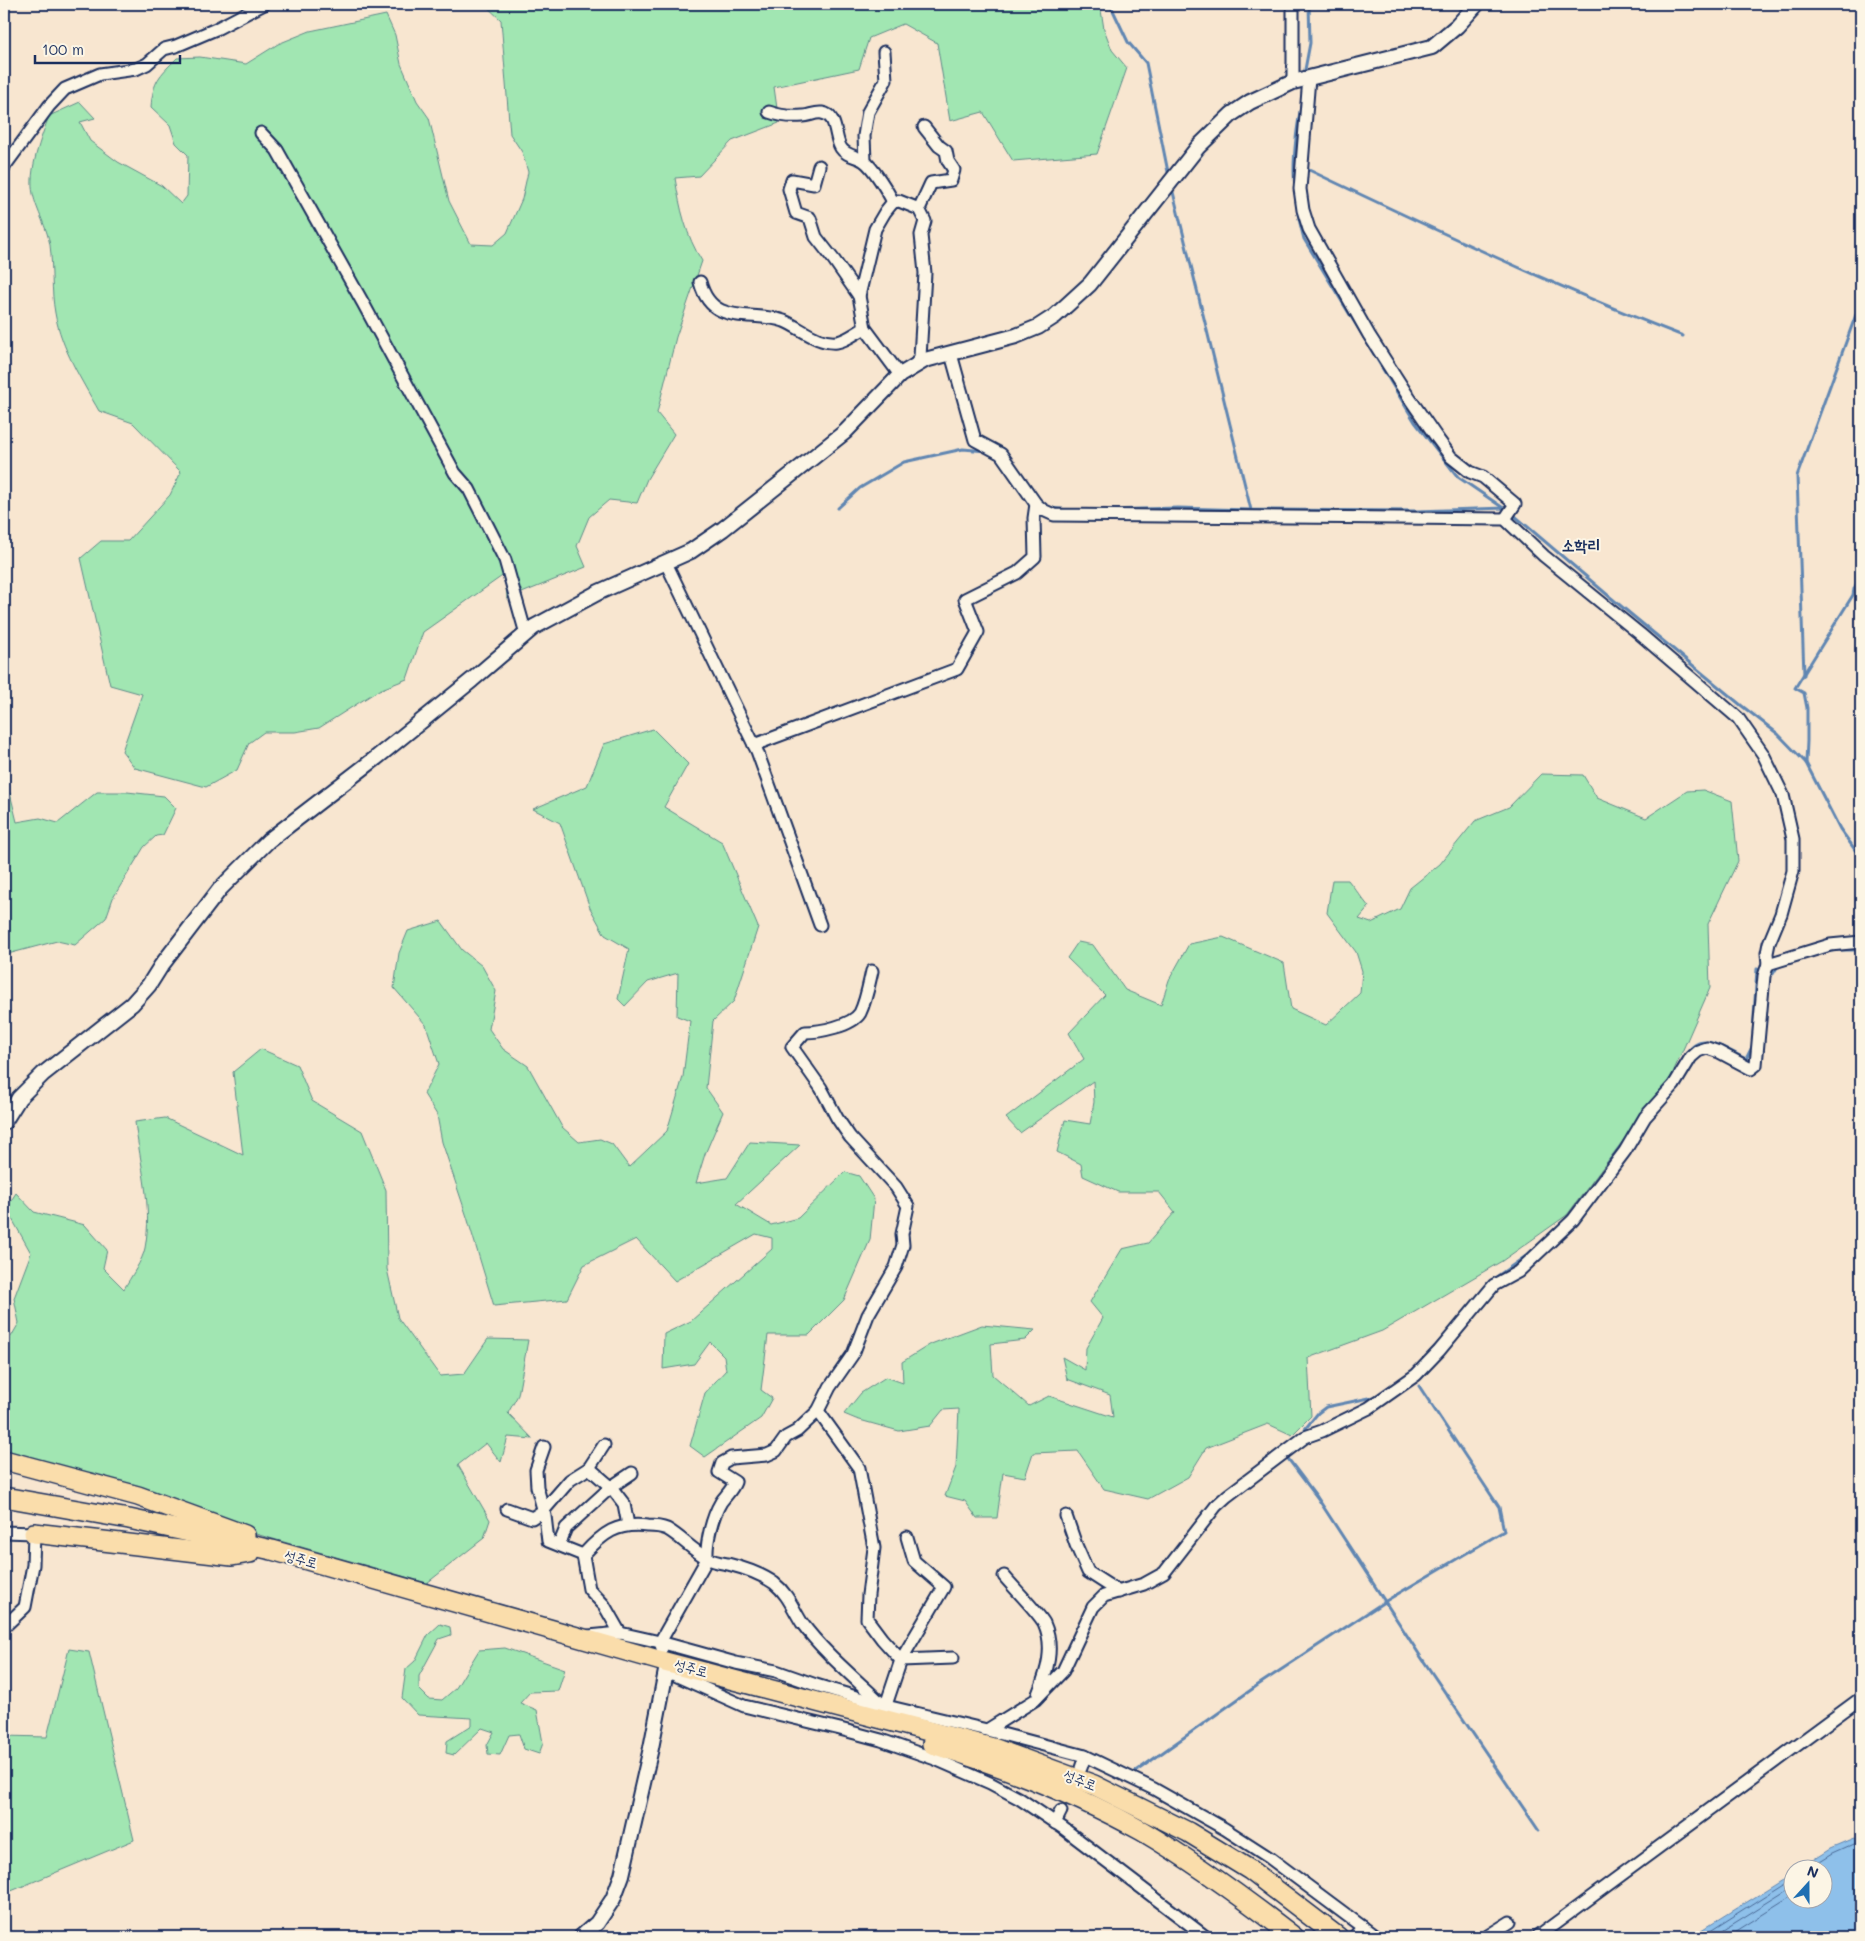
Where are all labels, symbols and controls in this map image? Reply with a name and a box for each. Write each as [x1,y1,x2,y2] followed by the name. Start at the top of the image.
[35,32,180,64] scale bar
[42,39,84,59] text: 100 m
[1562,534,1600,555] district label: 소학리
[282,1545,320,1572] street label: 성주로
[672,1654,710,1681] street label: 성주로
[1061,1765,1099,1794] street label: 성주로
[1782,1858,1832,1908] north arrow
[1804,1861,1821,1882] text: N

